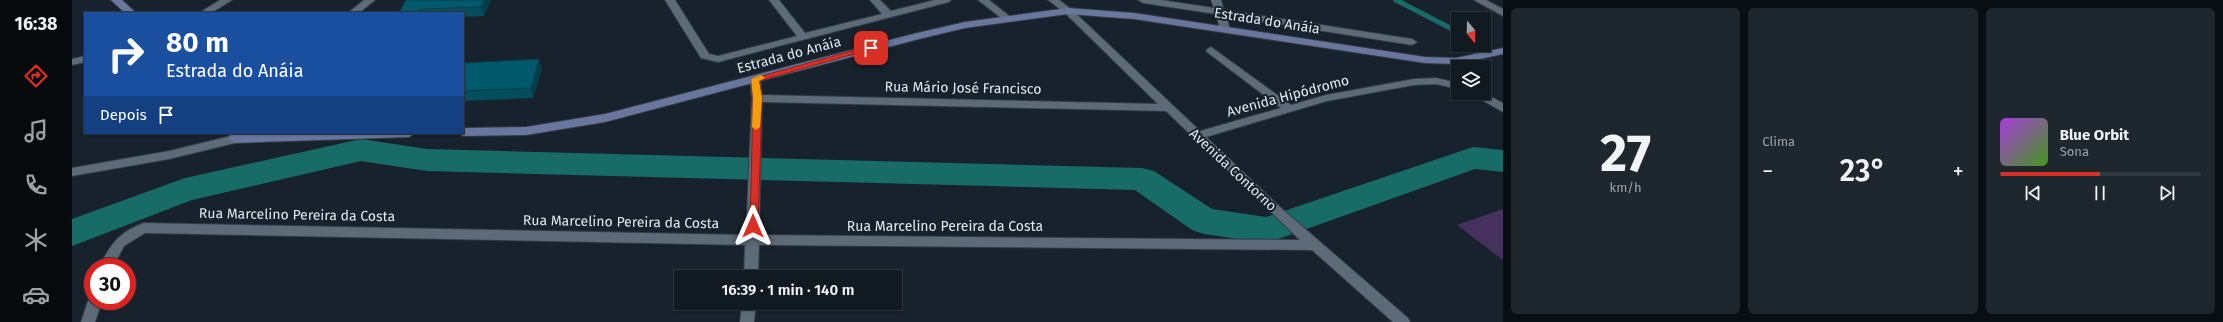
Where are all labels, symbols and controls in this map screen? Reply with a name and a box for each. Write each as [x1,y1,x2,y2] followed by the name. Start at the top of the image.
[1213,4,1321,38] street label: Estrada do Anáia
[1451,12,1491,52] north arrow
[1451,12,1491,100] map controls
[15,13,57,35] text: 16:38
[166,26,229,59] text: 80 m
[100,28,152,80] icon: right
[854,31,888,65] pin
[735,33,843,77] street label: Estrada do Anáia
[860,37,882,59] icon: arrive
[166,60,303,82] text: Estrada do Anáia
[1451,60,1491,100] button: layers
[22,62,50,90] icon: directions
[1225,71,1351,121] street label: Avenida Hipódromo
[884,78,1042,98] street label: Rua Mário José Francisco
[155,104,177,126] icon: arrive
[100,106,147,124] text: Depois
[22,117,50,145] icon: music
[1600,122,1651,185] text: 27
[1186,125,1280,215] street label: Avenida Contorno
[2060,126,2129,144] text: Blue Orbit
[1762,134,1795,149] text: Clima
[2060,144,2089,159] text: Sona
[1840,153,1886,189] text: 23°
[1762,158,1773,185] text: −
[1953,158,1964,185] text: +
[22,171,50,199] icon: phone
[1610,180,1642,195] text: km/h
[2022,182,2044,204] icon: previous
[2089,182,2111,204] icon: pause
[2156,182,2178,204] icon: next
[199,205,395,225] street label: Rua Marcelino Pereira da Costa
[732,205,774,247] position arrow
[523,212,719,232] street label: Rua Marcelino Pereira da Costa
[847,218,1043,235] street label: Rua Marcelino Pereira da Costa
[22,226,50,254] icon: climate
[84,258,136,310] speed limit sign: 30
[22,281,50,309] icon: car
[721,281,855,299] text: 16:39 · 1 min · 140 m

